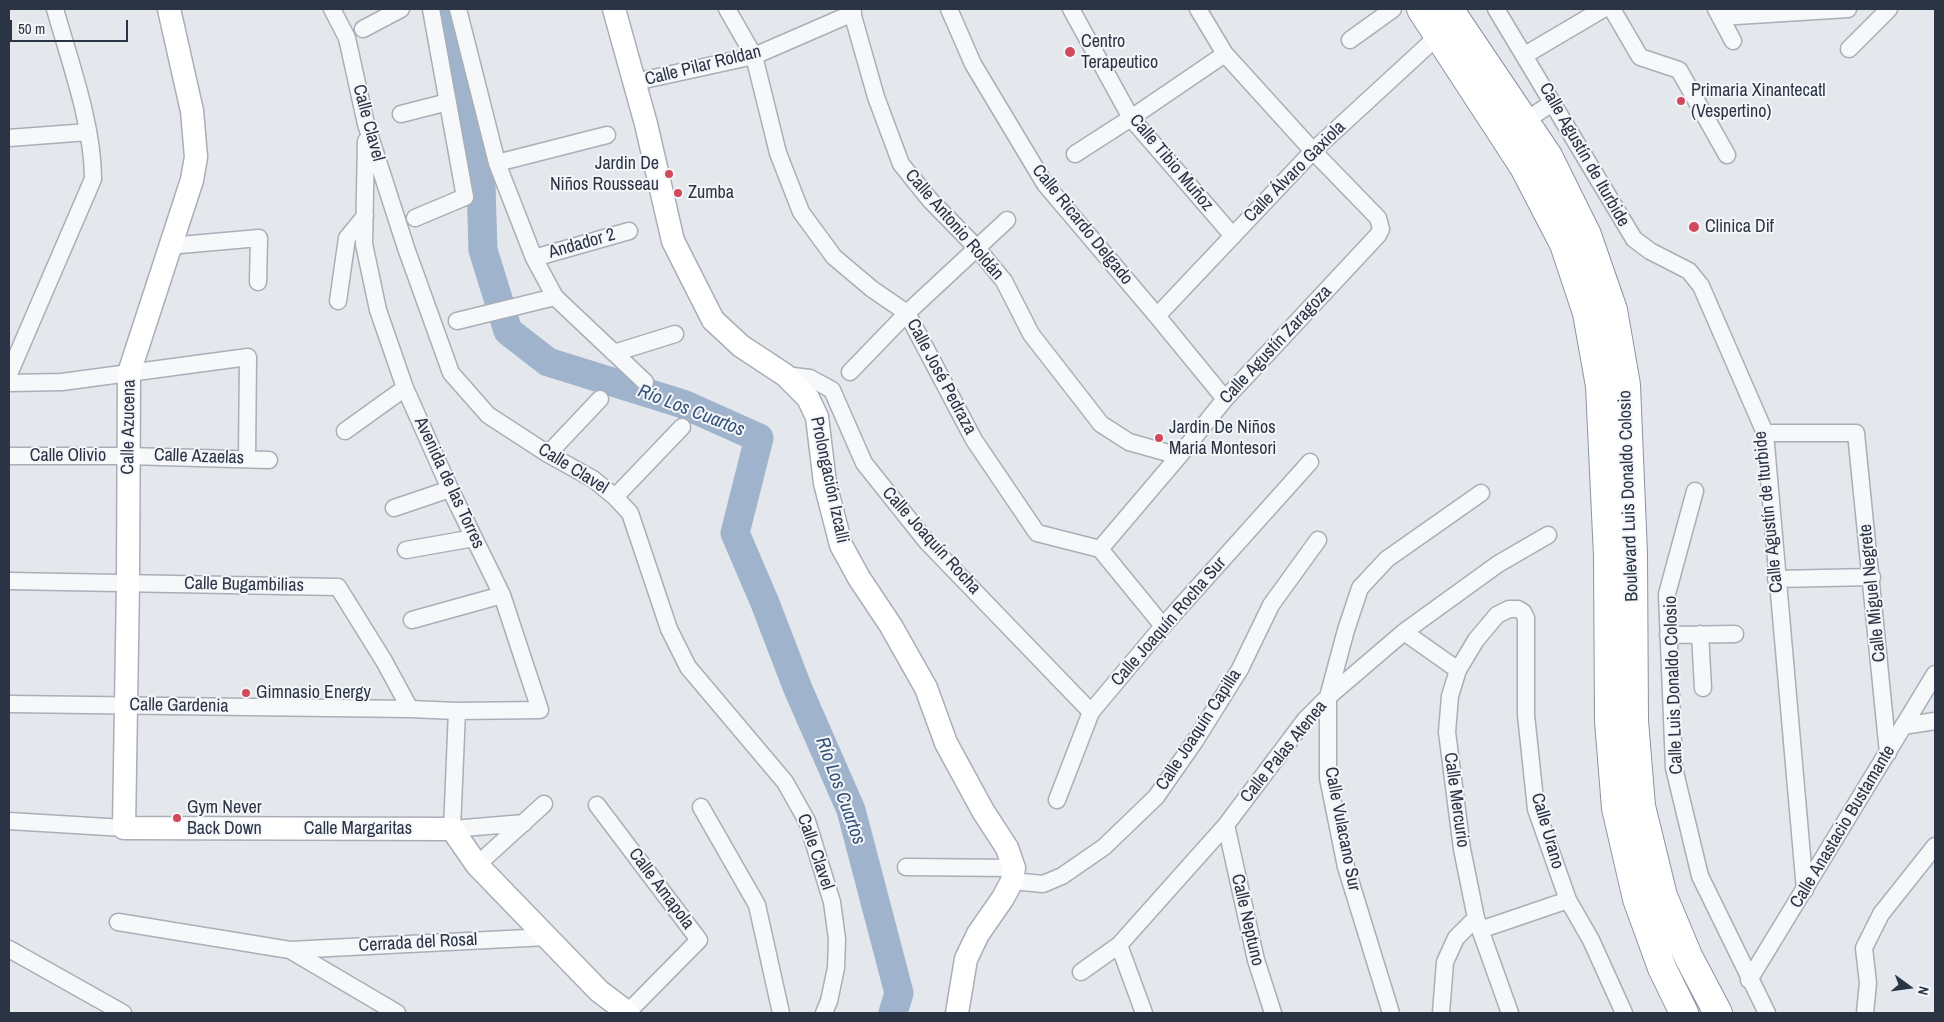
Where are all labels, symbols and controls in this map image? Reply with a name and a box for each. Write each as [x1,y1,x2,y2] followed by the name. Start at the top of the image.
[12,10,130,42] scale bar
[18,18,45,39] text: 50 m
[1081,31,1158,74] place label: Centro Terapeutico
[643,41,763,91] street label: Calle Pilar Roldan
[1063,45,1077,59] marker: Centro Terapeutico
[1534,79,1634,231] street label: Calle Agustín de Iturbide
[1691,80,1826,122] place label: Primaria Xinantecatl (Vespertino)
[347,82,389,164] street label: Calle Clavel
[1675,95,1687,107] marker: Primaria Xinantecatl (Vespertino)
[1124,110,1218,216] street label: Calle Tibio Muñoz
[1240,117,1350,227] street label: Calle Álvaro Gaxiola
[550,153,659,195] place label: Jardin De Niños Rousseau
[1027,161,1137,289] street label: Calle Ricardo Delgado
[900,165,1008,285] street label: Calle Antonio Roldán
[663,168,675,180] marker: Jardin De Niños Rousseau
[688,182,734,204] place label: Zumba
[672,187,684,199] marker: Zumba
[1705,216,1774,238] place label: Clinica Dif
[1687,220,1701,234] marker: Clinica Dif
[546,224,618,264] street label: Andador 2
[1216,281,1336,409] street label: Calle Agustín Zaragoza
[901,315,981,439] street label: Calle José Pedraza
[117,379,141,475] street label: Calle Azucena
[634,380,748,442] water label: Río Los Cuartos
[1615,390,1643,602] street label: Boulevard Luis Donaldo Colosio
[409,414,489,552] street label: Avenida de las Torres
[805,415,853,545] street label: Prolongación Izcalli
[1169,417,1276,459] place label: Jardin De Niños Maria Montesori
[1750,430,1788,594] street label: Calle Agustín de Iturbide
[1153,432,1165,444] marker: Jardin De Niños Maria Montesori
[534,439,612,499] street label: Calle Clavel
[30,445,106,467] street label: Calle Olivio
[154,445,244,469] street label: Calle Azaelas
[877,483,985,599] street label: Calle Joaquín Rocha
[1855,523,1891,663] street label: Calle Miguel Negrete
[1107,553,1231,691] street label: Calle Joaquín Rocha Sur
[184,573,304,597] street label: Calle Bugambilias
[1660,595,1688,775] street label: Calle Luis Donaldo Colosio
[1152,665,1246,795] street label: Calle Joaquín Capilla
[256,682,371,704] place label: Gimnasio Energy
[240,687,252,699] marker: Gimnasio Energy
[129,694,229,718] street label: Calle Gardenia
[1236,696,1332,808] street label: Calle Palas Atenea
[810,734,870,848] water label: Río Los Cuartos
[1786,742,1900,912] street label: Calle Anastacio Bustamante
[1439,751,1473,849] street label: Calle Mercurio
[1319,765,1365,893] street label: Calle Vulacano Sur
[1526,791,1568,871] street label: Calle Urano
[187,797,262,840] place label: Gym Never Back Down
[792,811,838,893] street label: Calle Clavel
[171,812,183,824] marker: Gym Never Back Down
[304,818,412,840] street label: Calle Margaritas
[623,844,699,934] street label: Calle Amapola
[1226,872,1268,968] street label: Calle Neptuno
[358,929,478,957] street label: Cerrada del Rosal
[1884,962,1934,1012] north arrow
[1914,984,1933,997] text: N

